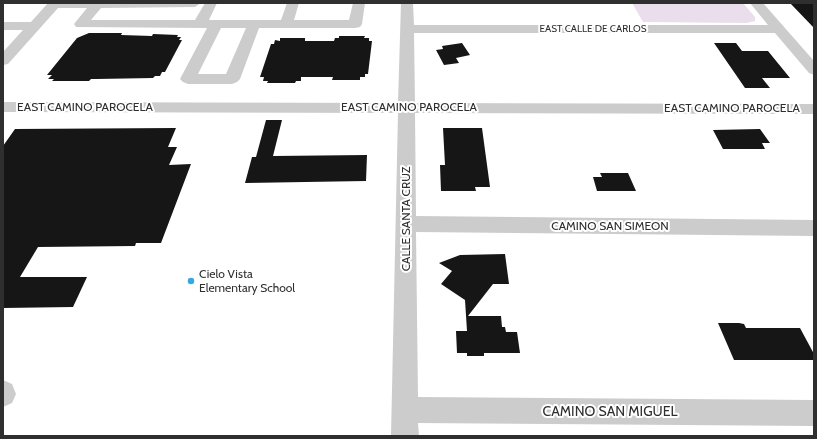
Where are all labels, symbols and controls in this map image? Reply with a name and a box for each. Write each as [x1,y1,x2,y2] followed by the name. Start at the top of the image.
[540,23,646,35] street label: EAST CALLE DE CARLOS
[17,100,153,114] street label: EAST CAMINO PAROCELA
[341,100,477,114] street label: EAST CAMINO PAROCELA
[664,101,800,115] street label: EAST CAMINO PAROCELA
[399,167,413,271] street label: CALLE SANTA CRUZ
[551,219,669,233] street label: CAMINO SAN SIMEON
[199,267,295,295] place label: Cielo Vista Elementary School
[186,276,196,286] marker: Cielo Vista Elementary School
[543,404,677,420] street label: CAMINO SAN MIGUEL

